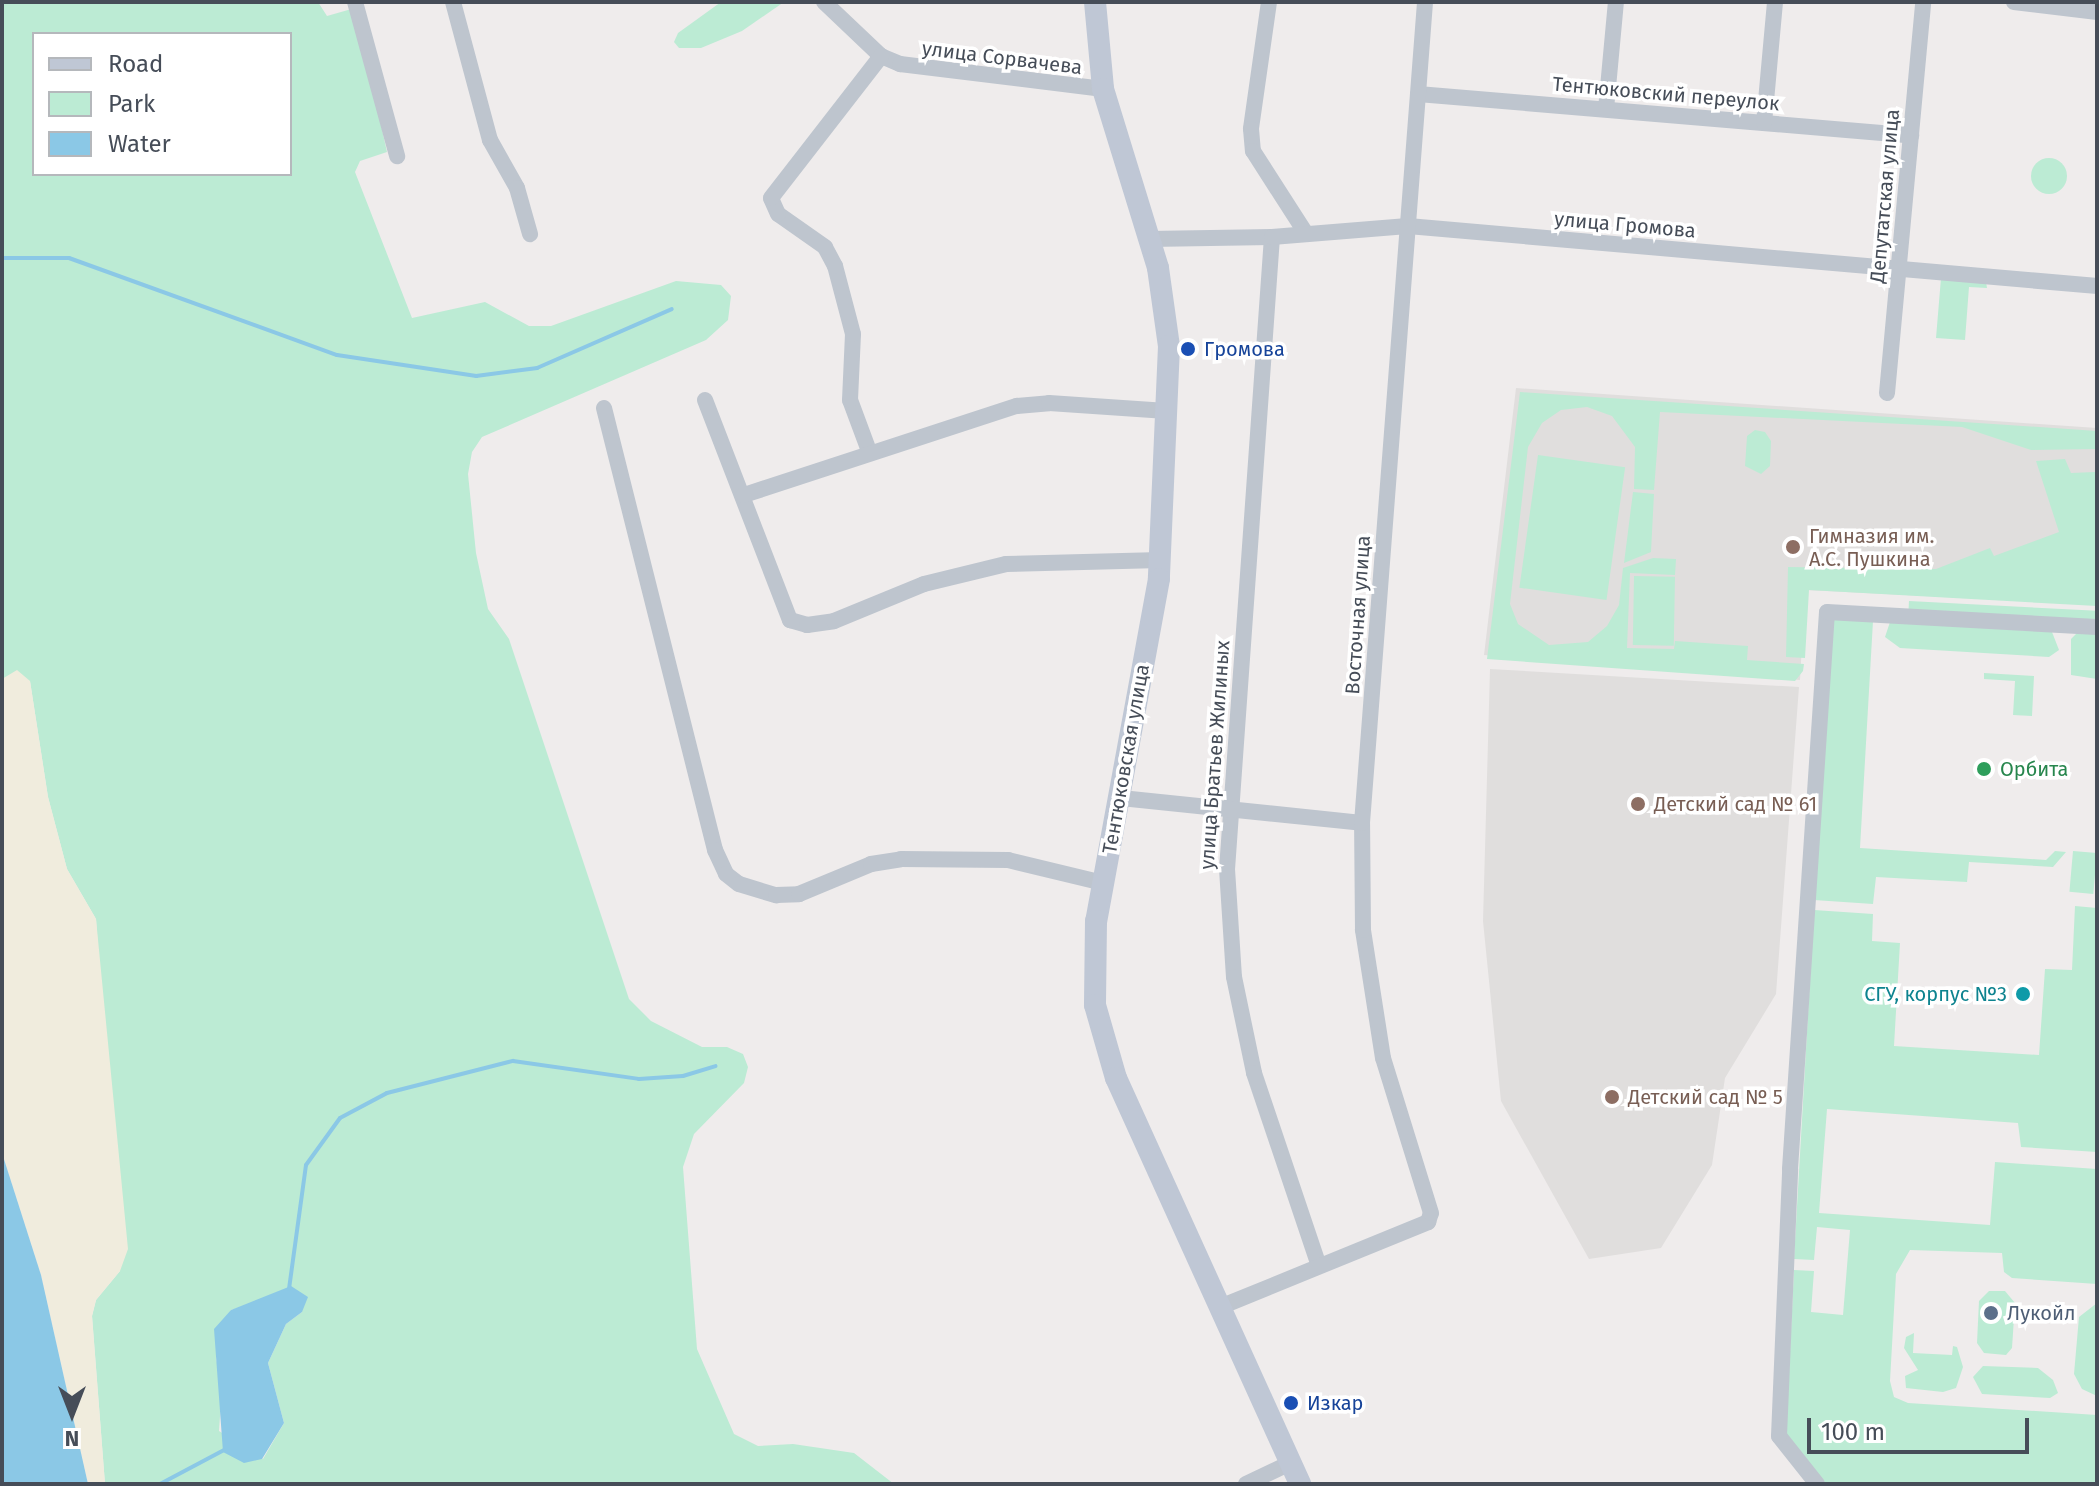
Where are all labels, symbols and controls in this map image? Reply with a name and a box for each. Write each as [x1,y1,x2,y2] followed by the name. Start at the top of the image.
[32,32,292,176] legend
[921,36,1083,80] street label: улица Сорвачева
[108,50,163,78] text: Road
[1552,72,1780,116] street label: Тентюковский переулок
[108,90,155,118] text: Park
[1865,108,1905,284] street label: Депутатская улица
[108,130,171,158] text: Water
[1553,207,1697,243] street label: улица Громова
[1204,337,1285,361] place label: Громова
[1179,340,1197,358] marker: Громова
[1809,524,1934,571] place label: Гимназия им. А.С. Пушкина
[1340,535,1376,695] street label: Восточная улица
[1784,538,1802,556] marker: Гимназия им. А.С. Пушкина
[1195,640,1235,870] street label: улица Братьев Жилиных
[1097,662,1155,856] street label: Тентюковская улица
[2000,757,2068,781] place label: Орбита
[1975,760,1993,778] marker: Орбита
[1654,792,1817,816] place label: Детский сад № 61
[1629,795,1647,813] marker: Детский сад № 61
[1864,982,2007,1006] place label: СГУ, корпус №3
[2014,985,2032,1003] marker: СГУ, корпус №3
[1628,1085,1783,1109] place label: Детский сад № 5
[1603,1088,1621,1106] marker: Детский сад № 5
[2007,1301,2075,1325] place label: Лукойл
[1982,1304,2000,1322] marker: Лукойл
[32,1374,112,1454] north arrow
[1307,1391,1363,1415] place label: Изкар
[1282,1394,1300,1412] marker: Изкар
[1811,1402,2033,1452] scale bar
[1821,1418,1885,1446] text: 100 m
[65,1425,79,1452] text: N

